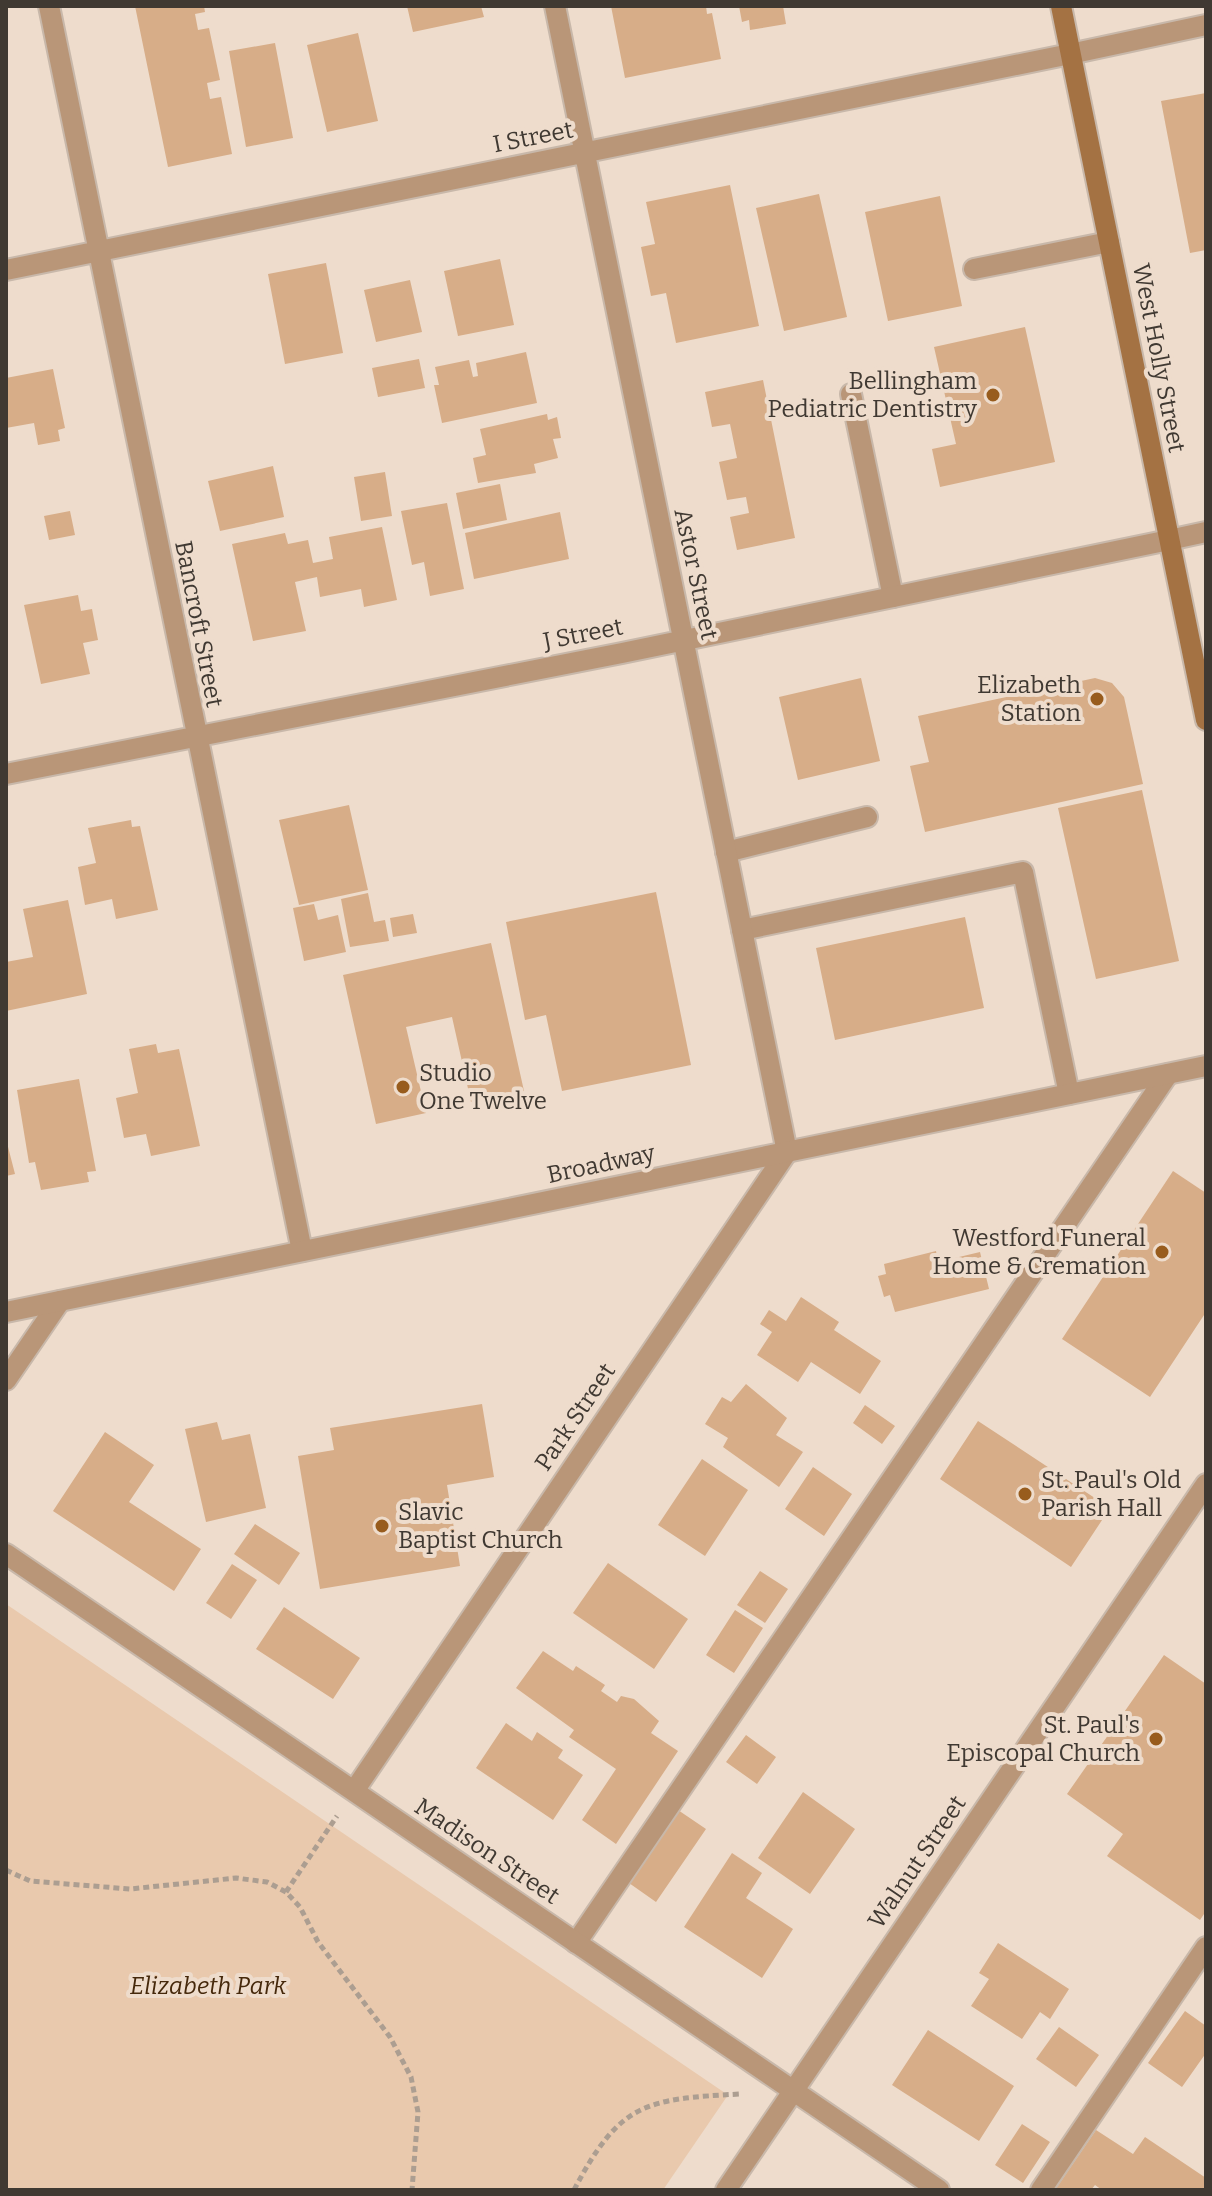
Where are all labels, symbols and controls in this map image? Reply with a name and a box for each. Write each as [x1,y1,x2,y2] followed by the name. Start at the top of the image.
[491,115,576,158] street label: I Street
[1127,261,1191,455] street label: West Holly Street
[768,367,977,423] place label: Bellingham Pediatric Dentistry
[984,386,1002,404] marker: Bellingham Pediatric Dentistry
[668,506,724,642] street label: Astor Street
[169,538,229,710] street label: Bancroft Street
[540,613,625,656] street label: J Street
[977,671,1081,727] place label: Elizabeth Station
[1088,690,1106,708] marker: Elizabeth Station
[419,1059,547,1115] place label: Studio One Twelve
[394,1078,412,1096] marker: Studio One Twelve
[544,1139,658,1189] street label: Broadway
[932,1224,1146,1280] place label: Westford Funeral Home & Cremation
[1153,1243,1171,1261] marker: Westford Funeral Home & Cremation
[529,1358,621,1476] street label: Park Street
[1041,1466,1181,1522] place label: St. Paul's Old Parish Hall
[1016,1485,1034,1503] marker: St. Paul's Old Parish Hall
[398,1498,563,1554] place label: Slavic Baptist Church
[373,1517,391,1535] marker: Slavic Baptist Church
[946,1711,1140,1767] place label: St. Paul's Episcopal Church
[1147,1730,1165,1748] marker: St. Paul's Episcopal Church
[862,1790,972,1934] street label: Walnut Street
[409,1792,565,1910] street label: Madison Street
[130,1972,287,2000] park label: Elizabeth Park

